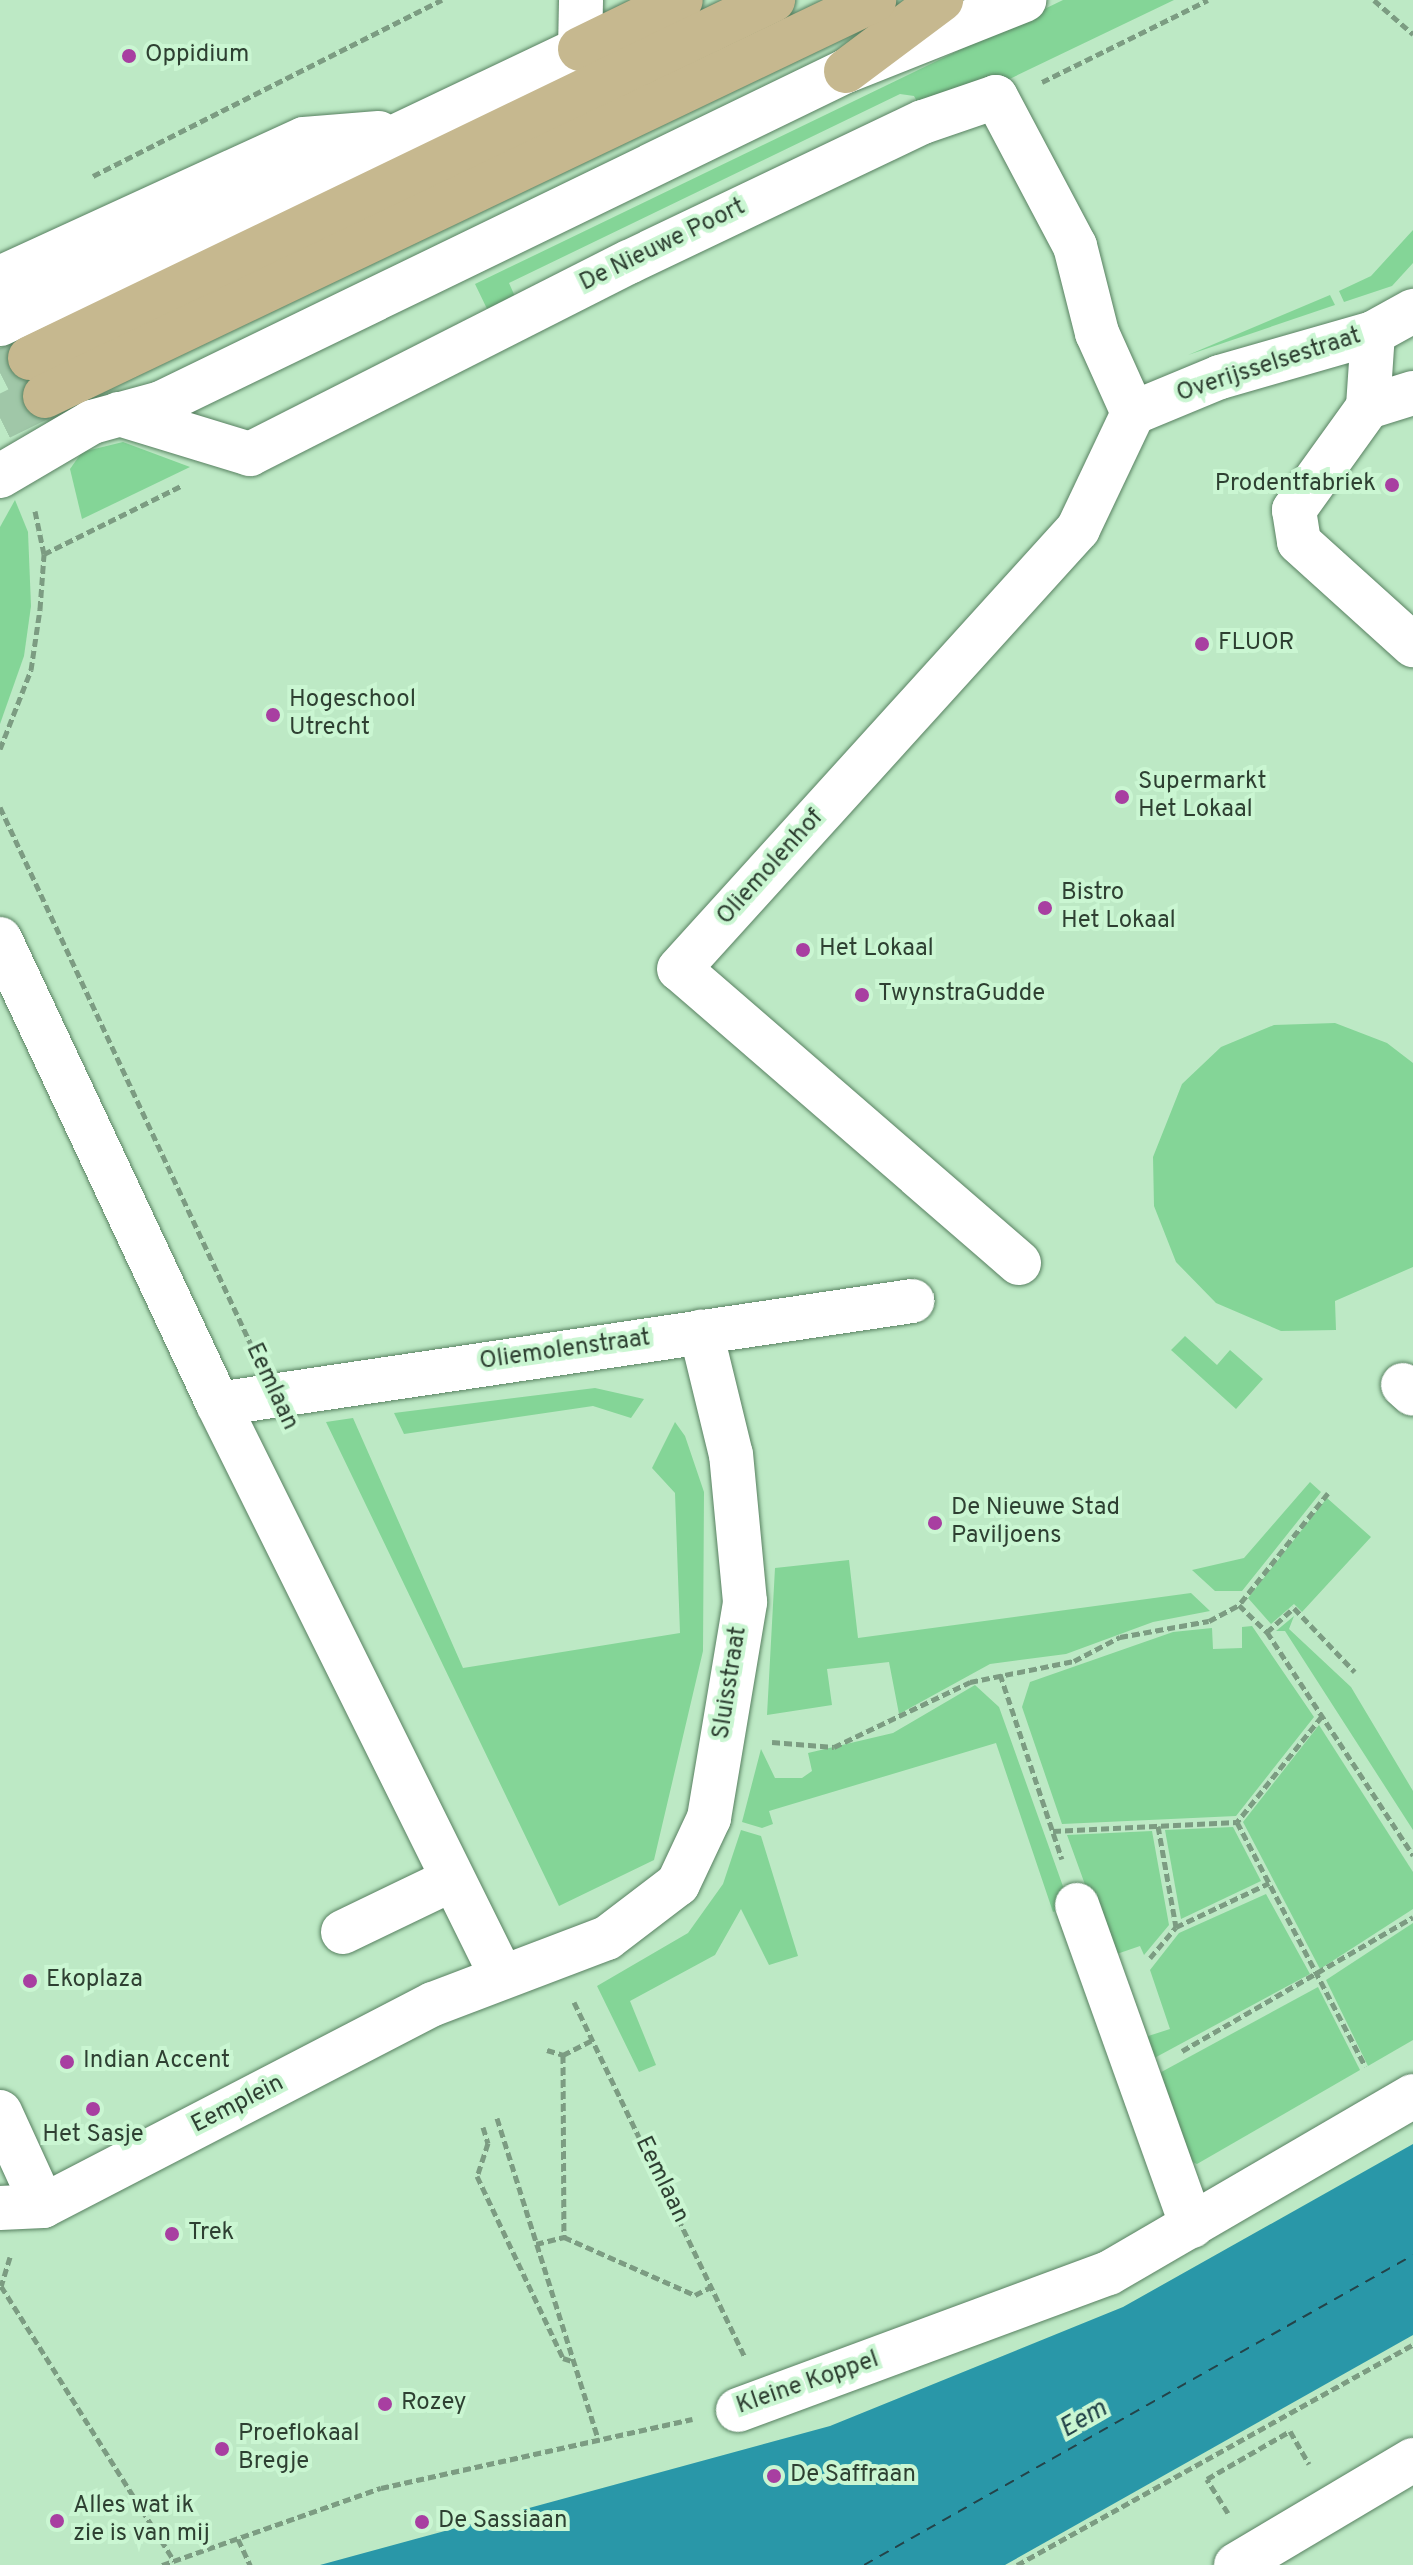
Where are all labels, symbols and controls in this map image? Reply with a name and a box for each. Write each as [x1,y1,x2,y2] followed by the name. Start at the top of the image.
[145,42,249,70] place label: Oppidium
[120,47,138,65] marker: Oppidium
[575,193,751,299] street label: De Nieuwe Poort
[1173,323,1365,409] street label: Overijsselsestraat
[1215,471,1376,499] place label: Prodentfabriek
[1383,476,1401,494] marker: Prodentfabriek
[1218,630,1295,658] place label: FLUOR
[1193,635,1211,653] marker: FLUOR
[289,687,416,743] place label: Hogeschool Utrecht
[264,706,282,724] marker: Hogeschool Utrecht
[1138,769,1267,825] place label: Supermarkt Het Lokaal
[1113,788,1131,806] marker: Supermarkt Het Lokaal
[712,804,830,932] street label: Oliemolenhof
[1061,880,1176,936] place label: Bistro Het Lokaal
[1036,899,1054,917] marker: Bistro Het Lokaal
[819,936,934,964] place label: Het Lokaal
[794,941,812,959] marker: Het Lokaal
[878,981,1045,1009] place label: TwynstraGudde
[853,986,871,1004] marker: TwynstraGudde
[478,1325,652,1377] street label: Oliemolenstraat
[238,1339,304,1435] street label: Eemlaan
[951,1495,1120,1551] place label: De Nieuwe Stad Paviljoens
[926,1514,944,1532] marker: De Nieuwe Stad Paviljoens
[708,1625,754,1741] street label: Sluisstraat
[46,1967,143,1995] place label: Ekoplaza
[21,1972,39,1990] marker: Ekoplaza
[83,2048,231,2076] place label: Indian Accent
[58,2053,76,2071] marker: Indian Accent
[187,2070,289,2140] street label: Eemplein
[84,2100,102,2118] marker: Het Sasje
[42,2122,144,2150] place label: Het Sasje
[628,2132,694,2228] street label: Eemlaan
[188,2220,234,2248] place label: Trek
[163,2225,181,2243] marker: Trek
[733,2346,883,2422] street label: Kleine Koppel
[401,2390,467,2418] place label: Rozey
[1055,2394,1113,2446] water label: Eem
[376,2395,394,2413] marker: Rozey
[238,2421,360,2477] place label: Proeflokaal Bregje
[213,2440,231,2458] marker: Proeflokaal Bregje
[790,2462,916,2490] place label: De Saffraan
[765,2467,783,2485] marker: De Saffraan
[73,2493,210,2549] place label: Alles wat ik zie is van mij
[438,2508,567,2536] place label: De Sassiaan
[48,2512,66,2530] marker: Alles wat ik zie is van mij
[413,2513,431,2531] marker: De Sassiaan

